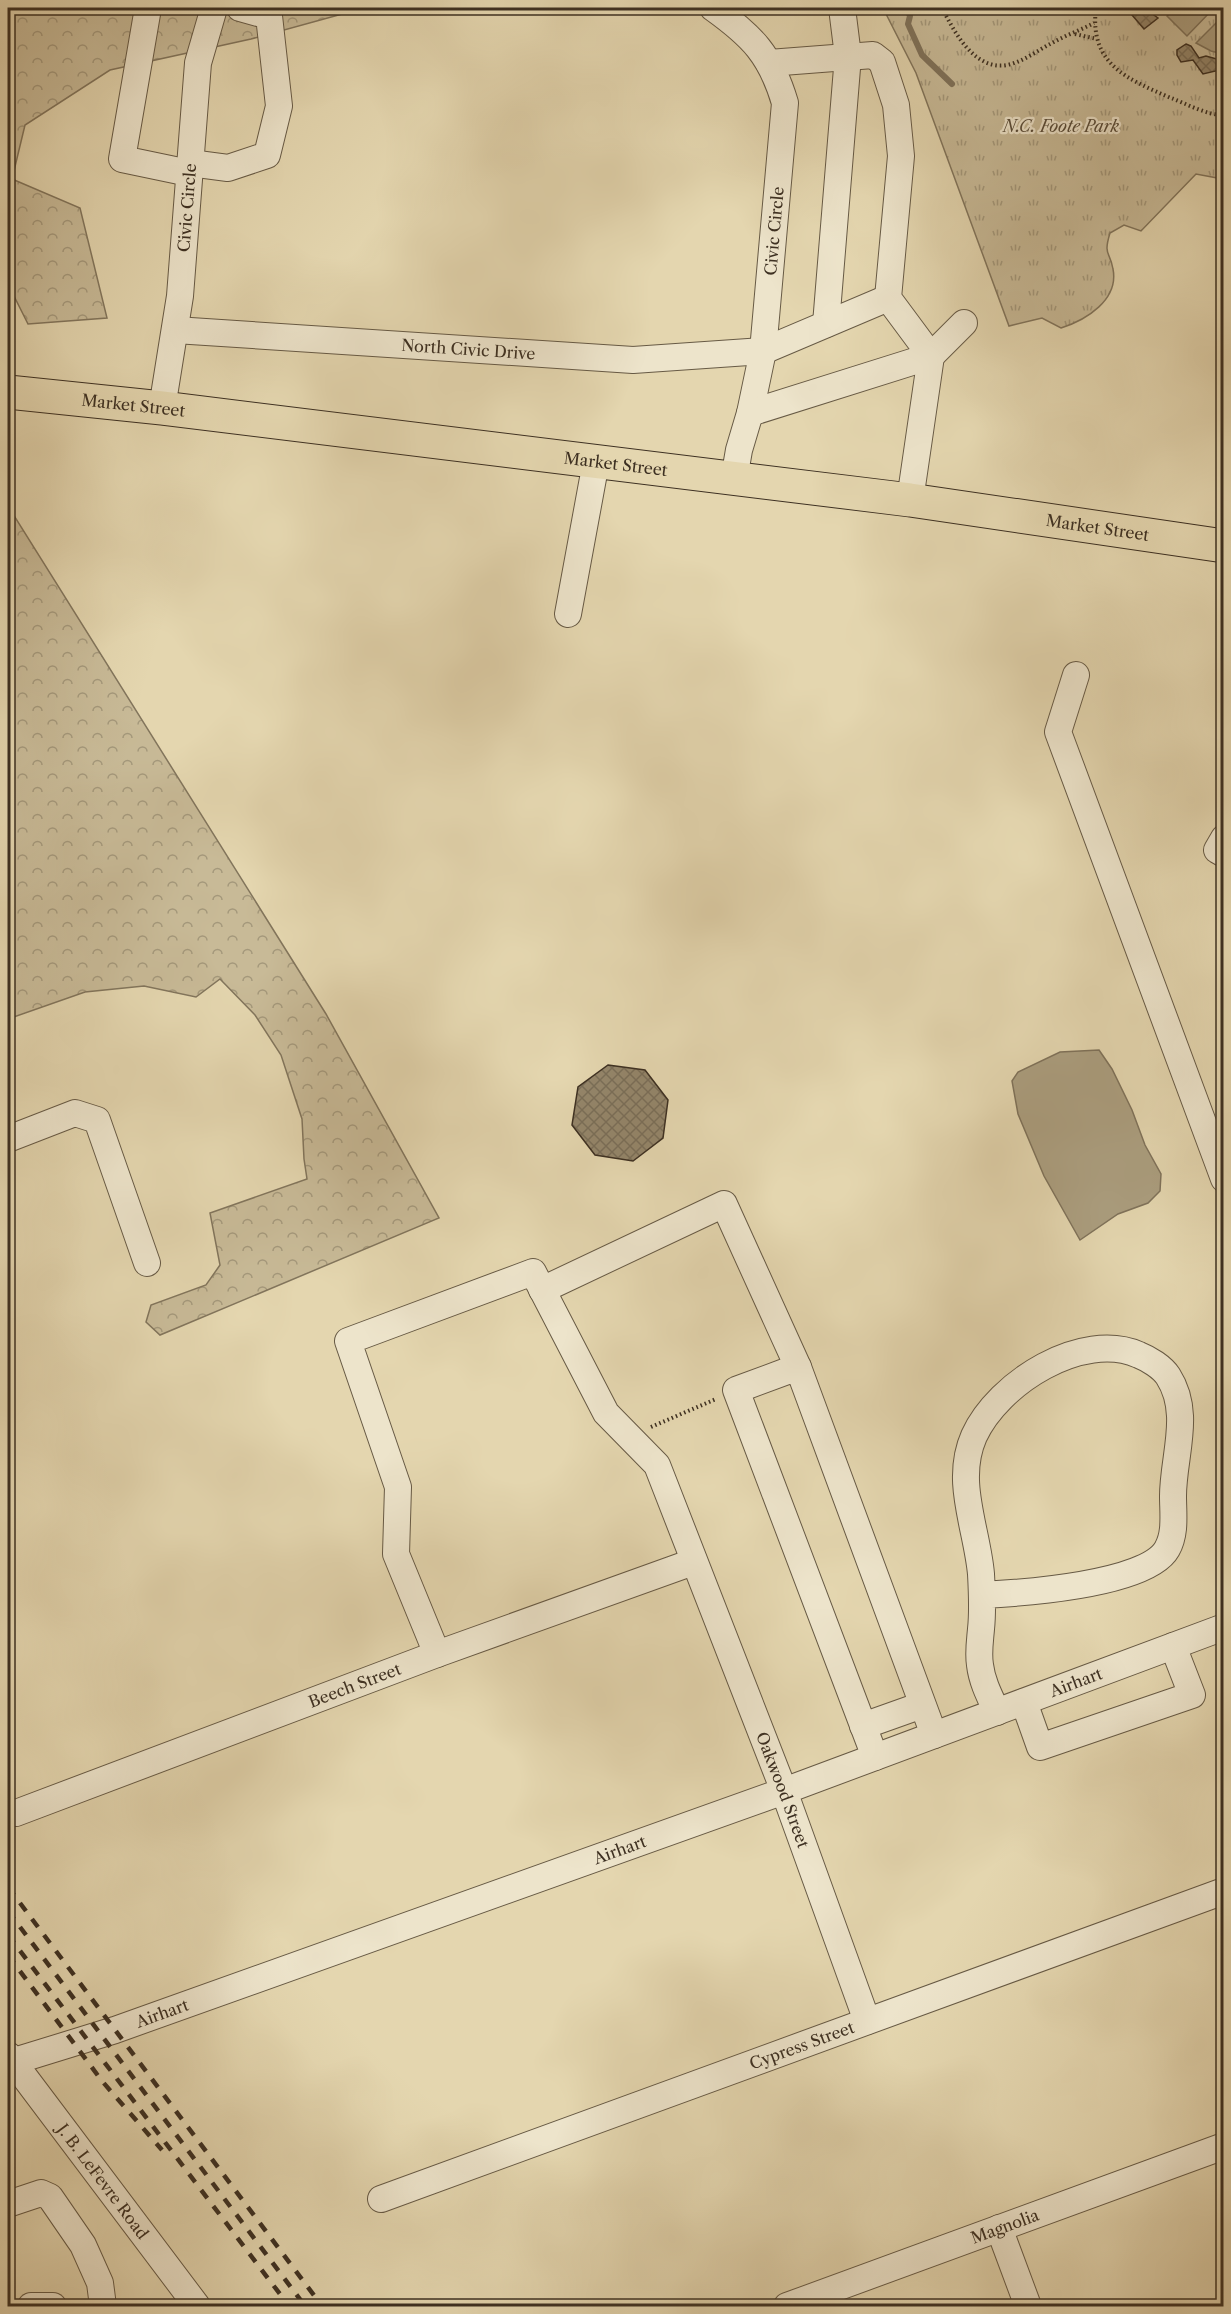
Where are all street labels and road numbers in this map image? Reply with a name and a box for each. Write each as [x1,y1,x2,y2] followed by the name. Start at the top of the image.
[173,162,200,253] street label: Civic Circle
[760,186,788,276] street label: Civic Circle
[401,335,536,364] street label: North Civic Drive
[81,390,187,421] street label: Market Street
[563,448,669,480] street label: Market Street
[1045,510,1151,545] street label: Market Street
[306,1658,404,1712] street label: Beech Street
[1046,1663,1105,1701] street label: Airhart
[752,1729,814,1851] street label: Oakwood Street
[590,1831,649,1869] street label: Airhart
[132,1994,191,2032] street label: Airhart
[747,2017,857,2074] street label: Cypress Street
[51,2117,153,2243] street label: J. B. LeFevre Road
[968,2204,1042,2248] street label: Magnolia

